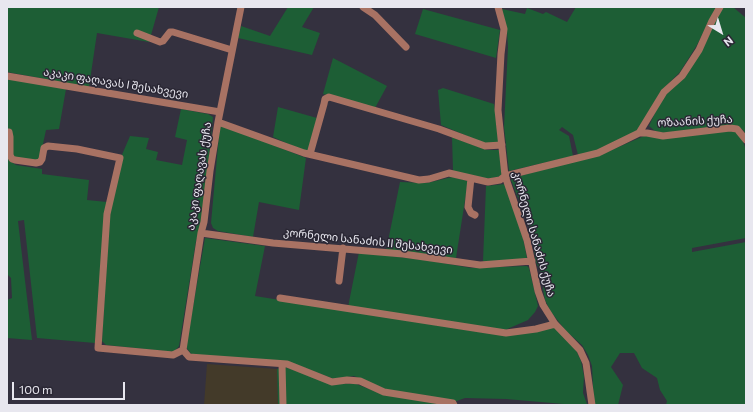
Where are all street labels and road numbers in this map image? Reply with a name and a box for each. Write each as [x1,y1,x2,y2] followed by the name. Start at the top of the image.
[43,65,189,101] street label: აკაკი ფაღავას I შესახვევი
[657,112,733,130] street label: ოზაანის ქუჩა
[184,121,214,231] street label: აკაკი ფაღავას ქუჩა
[510,170,558,298] street label: კორნელი სანაძის ქუჩა
[283,226,453,256] street label: კორნელი სანაძის II შესახვევი

